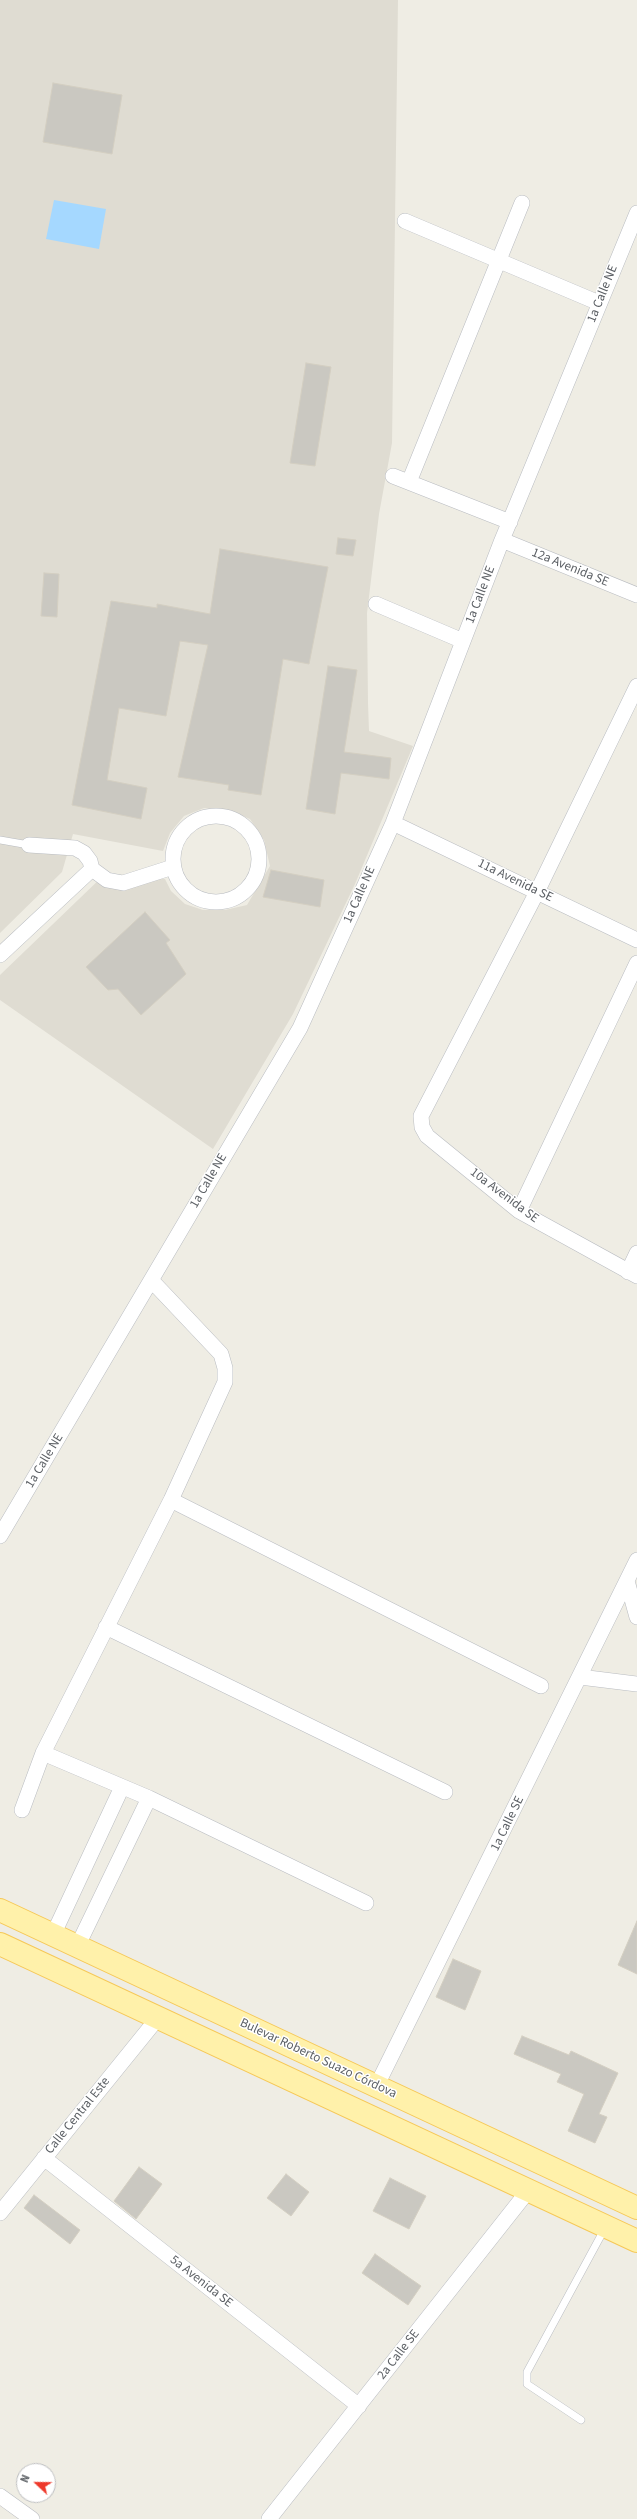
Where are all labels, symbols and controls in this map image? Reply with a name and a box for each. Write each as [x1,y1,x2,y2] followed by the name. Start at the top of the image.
[584,263,622,325] street label: 1a Calle NE
[529,545,611,591] street label: 12a Avenida SE
[463,564,499,626] street label: 1a Calle NE
[475,856,555,906] street label: 11a Avenida SE
[341,864,379,926] street label: 1a Calle NE
[187,1151,231,1211] street label: 1a Calle NE
[467,1165,541,1227] street label: 10a Avenida SE
[23,1431,67,1491] street label: 1a Calle NE
[488,1794,528,1854] street label: 1a Calle SE
[237,2016,399,2102] street label: Bulevar Roberto Suazo Córdova
[42,2074,114,2158] street label: Calle Central Este
[166,2253,236,2311] street label: 5a Avenida SE
[375,2327,423,2383] street label: 2a Calle SE
[16,2463,56,2503] north arrow
[17,2472,34,2485] text: N

